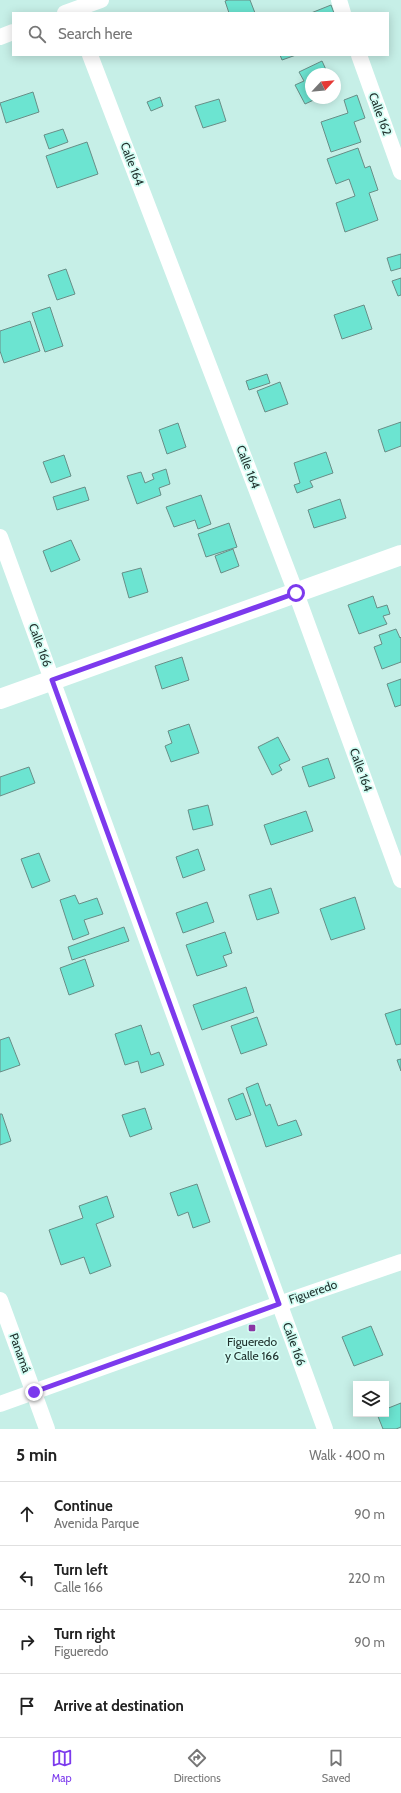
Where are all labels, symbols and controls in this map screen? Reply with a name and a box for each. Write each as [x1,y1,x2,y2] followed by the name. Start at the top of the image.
[12,12,389,56] search box
[26,23,48,45] icon: search
[58,25,133,43] text: Search here
[305,68,341,104] north arrow
[366,90,395,137] street label: Calle 162
[117,140,148,188] street label: Calle 164
[233,443,264,491] street label: Calle 164
[287,584,305,602] route start
[26,621,55,669] street label: Calle 166
[347,746,376,794] street label: Calle 164
[287,1276,339,1307] street label: Figueredo
[280,1320,309,1368] street label: Calle 166
[247,1323,257,1333] marker: Figueredo y Calle 166
[6,1331,35,1375] street label: Panamá
[225,1334,279,1363] place label: Figueredo y Calle 166
[353,1381,389,1417] map controls
[353,1381,389,1417] button: layers
[25,1383,43,1401] route end
[16,1445,57,1465] text: 5 min
[309,1447,385,1463] text: Walk · 400 m
[54,1497,113,1515] text: Continue
[16,1503,38,1525] icon: ahead
[354,1506,385,1522] text: 90 m
[54,1515,139,1531] text: Avenida Parque
[54,1561,108,1579] text: Turn left
[16,1567,38,1589] icon: left
[348,1570,385,1586] text: 220 m
[54,1579,103,1595] text: Calle 166
[54,1625,115,1643] text: Turn right
[16,1631,38,1653] icon: right
[354,1634,385,1650] text: 90 m
[54,1643,108,1659] text: Figueredo
[16,1695,38,1717] icon: arrive
[54,1697,184,1715] text: Arrive at destination
[51,1747,73,1785] tab: Map
[174,1747,221,1785] tab: Directions
[322,1747,350,1785] tab: Saved

